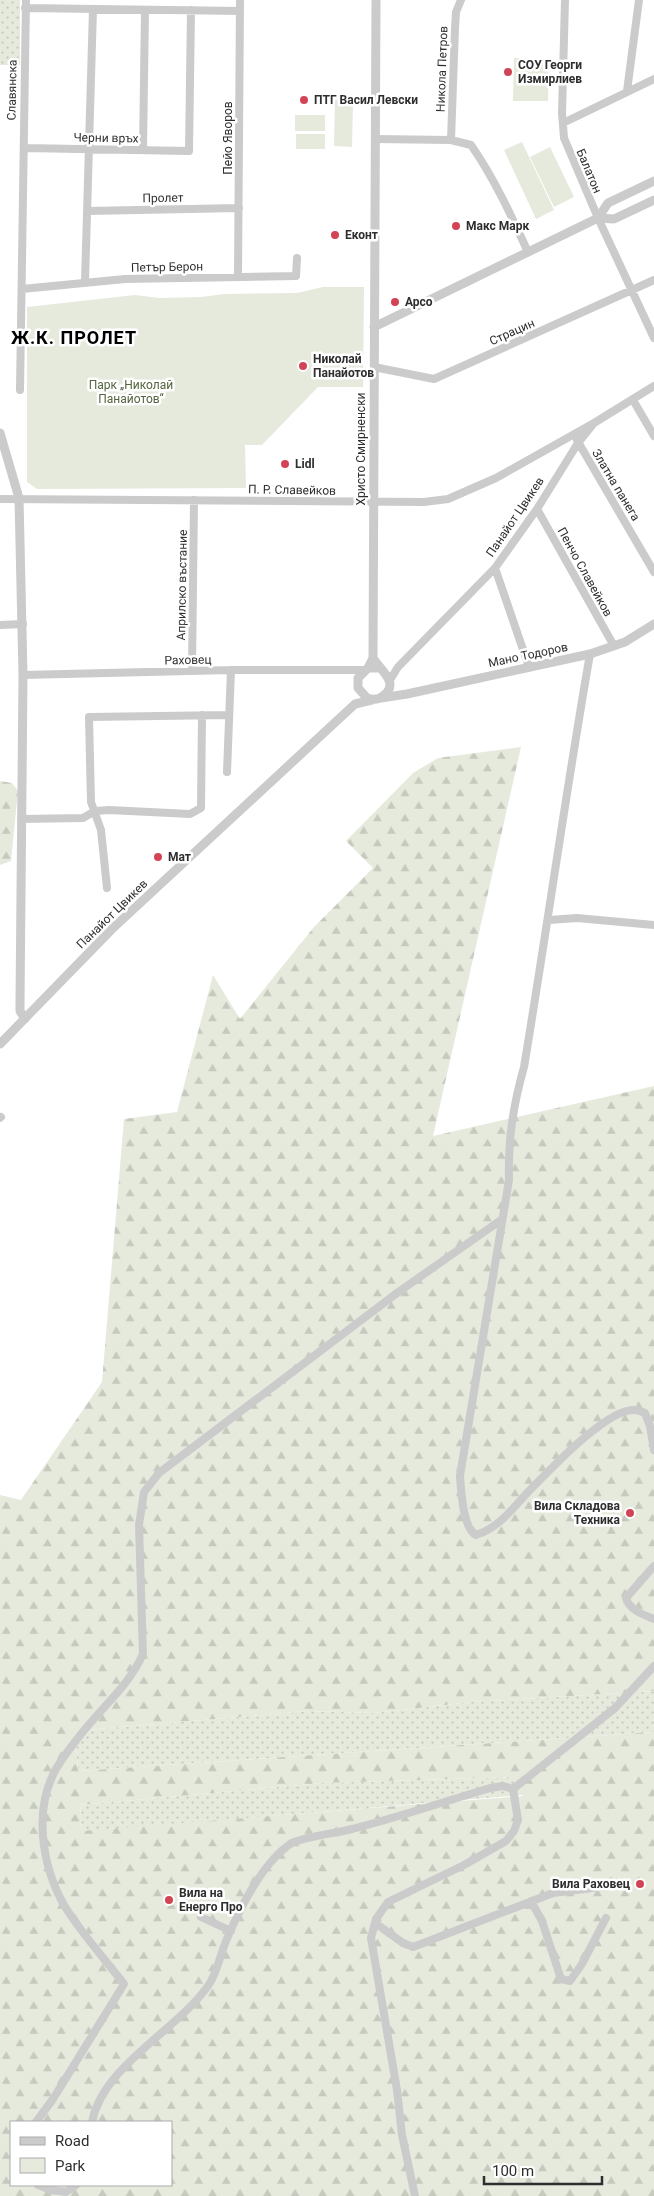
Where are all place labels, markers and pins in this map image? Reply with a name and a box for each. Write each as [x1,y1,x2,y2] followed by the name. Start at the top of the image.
[518,58,582,86] place label: СОУ Георги Измирлиев
[502,66,514,78] marker: СОУ Георги Измирлиев
[314,93,418,107] place label: ПТГ Васил Левски
[298,94,310,106] marker: ПТГ Васил Левски
[466,219,529,233] place label: Макс Марк
[450,220,462,232] marker: Макс Марк
[345,228,378,242] place label: Еконт
[329,229,341,241] marker: Еконт
[405,295,433,309] place label: Арсо
[389,296,401,308] marker: Арсо
[313,352,374,380] place label: Николай Панайотов
[297,360,309,372] marker: Николай Панайотов
[295,457,315,471] place label: Lidl
[279,458,291,470] marker: Lidl
[168,850,191,864] place label: Мат
[152,851,164,863] marker: Мат
[534,1499,621,1527] place label: Вила Складова Техника
[624,1507,636,1519] marker: Вила Складова Техника
[552,1877,631,1891] place label: Вила Раховец
[634,1878,646,1890] marker: Вила Раховец
[179,1886,243,1914] place label: Вила на Енерго Про
[163,1894,175,1906] marker: Вила на Енерго Про

